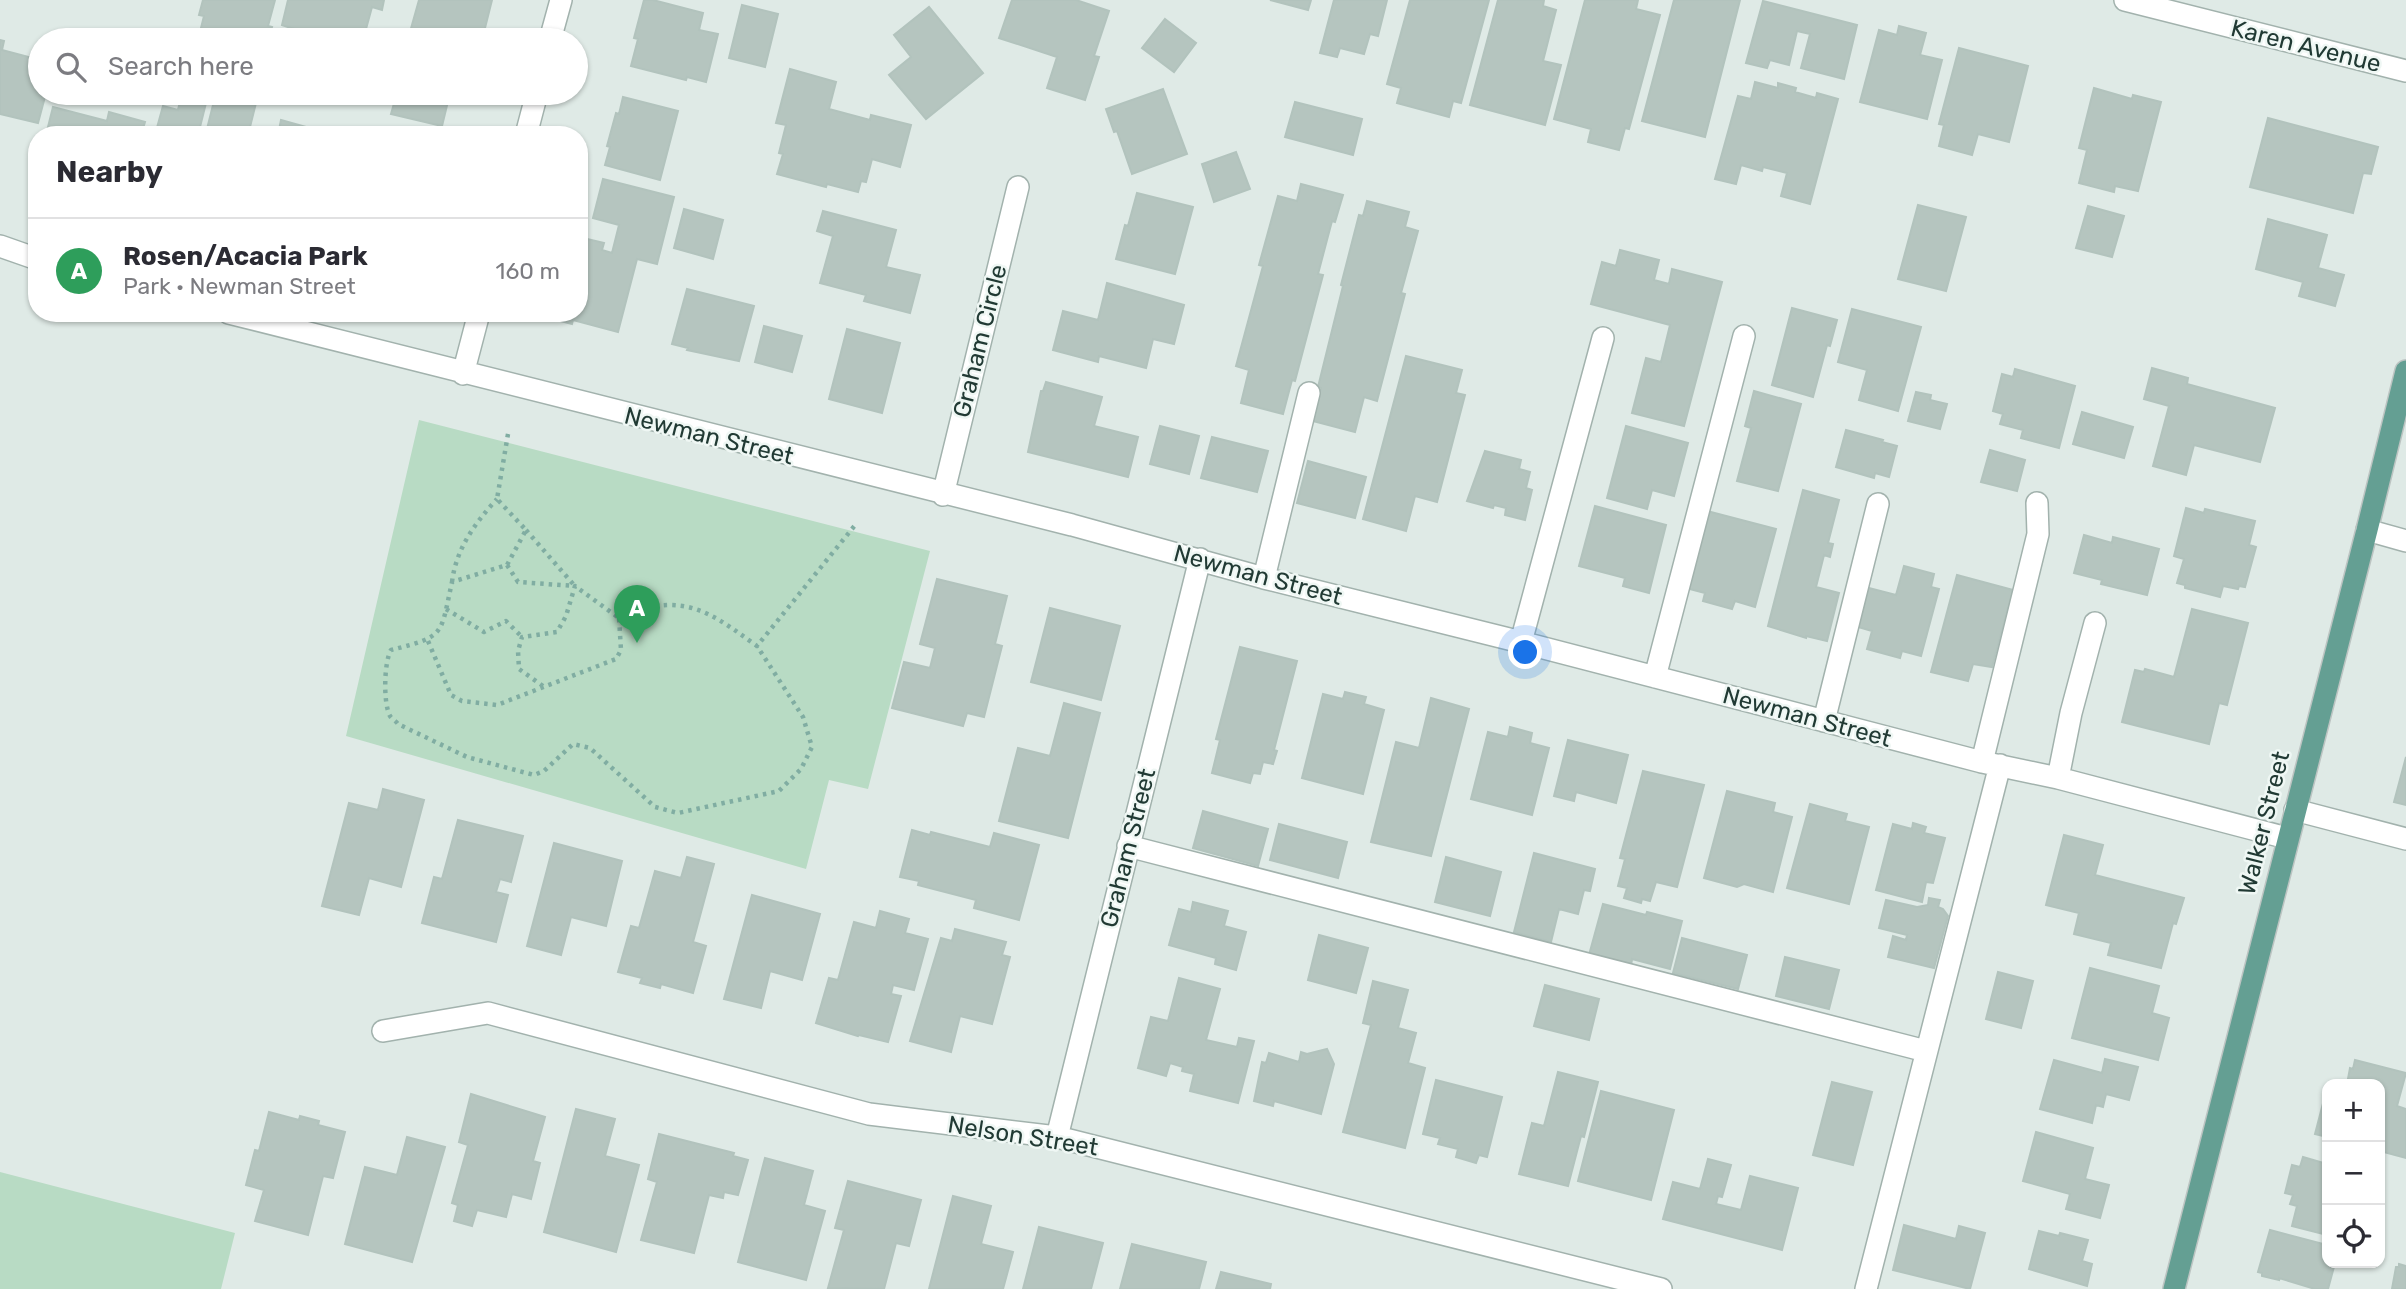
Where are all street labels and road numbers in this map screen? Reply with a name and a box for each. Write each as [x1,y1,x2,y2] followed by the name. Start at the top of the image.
[2228,14,2384,78] street label: Karen Avenue
[947,262,1013,420] street label: Graham Circle
[621,401,797,471] street label: Newman Street
[1171,539,1345,611] street label: Newman Street
[1720,681,1894,753] street label: Newman Street
[2233,748,2295,898] street label: Walker Street
[1095,766,1161,930] street label: Graham Street
[946,1110,1100,1162] street label: Nelson Street

